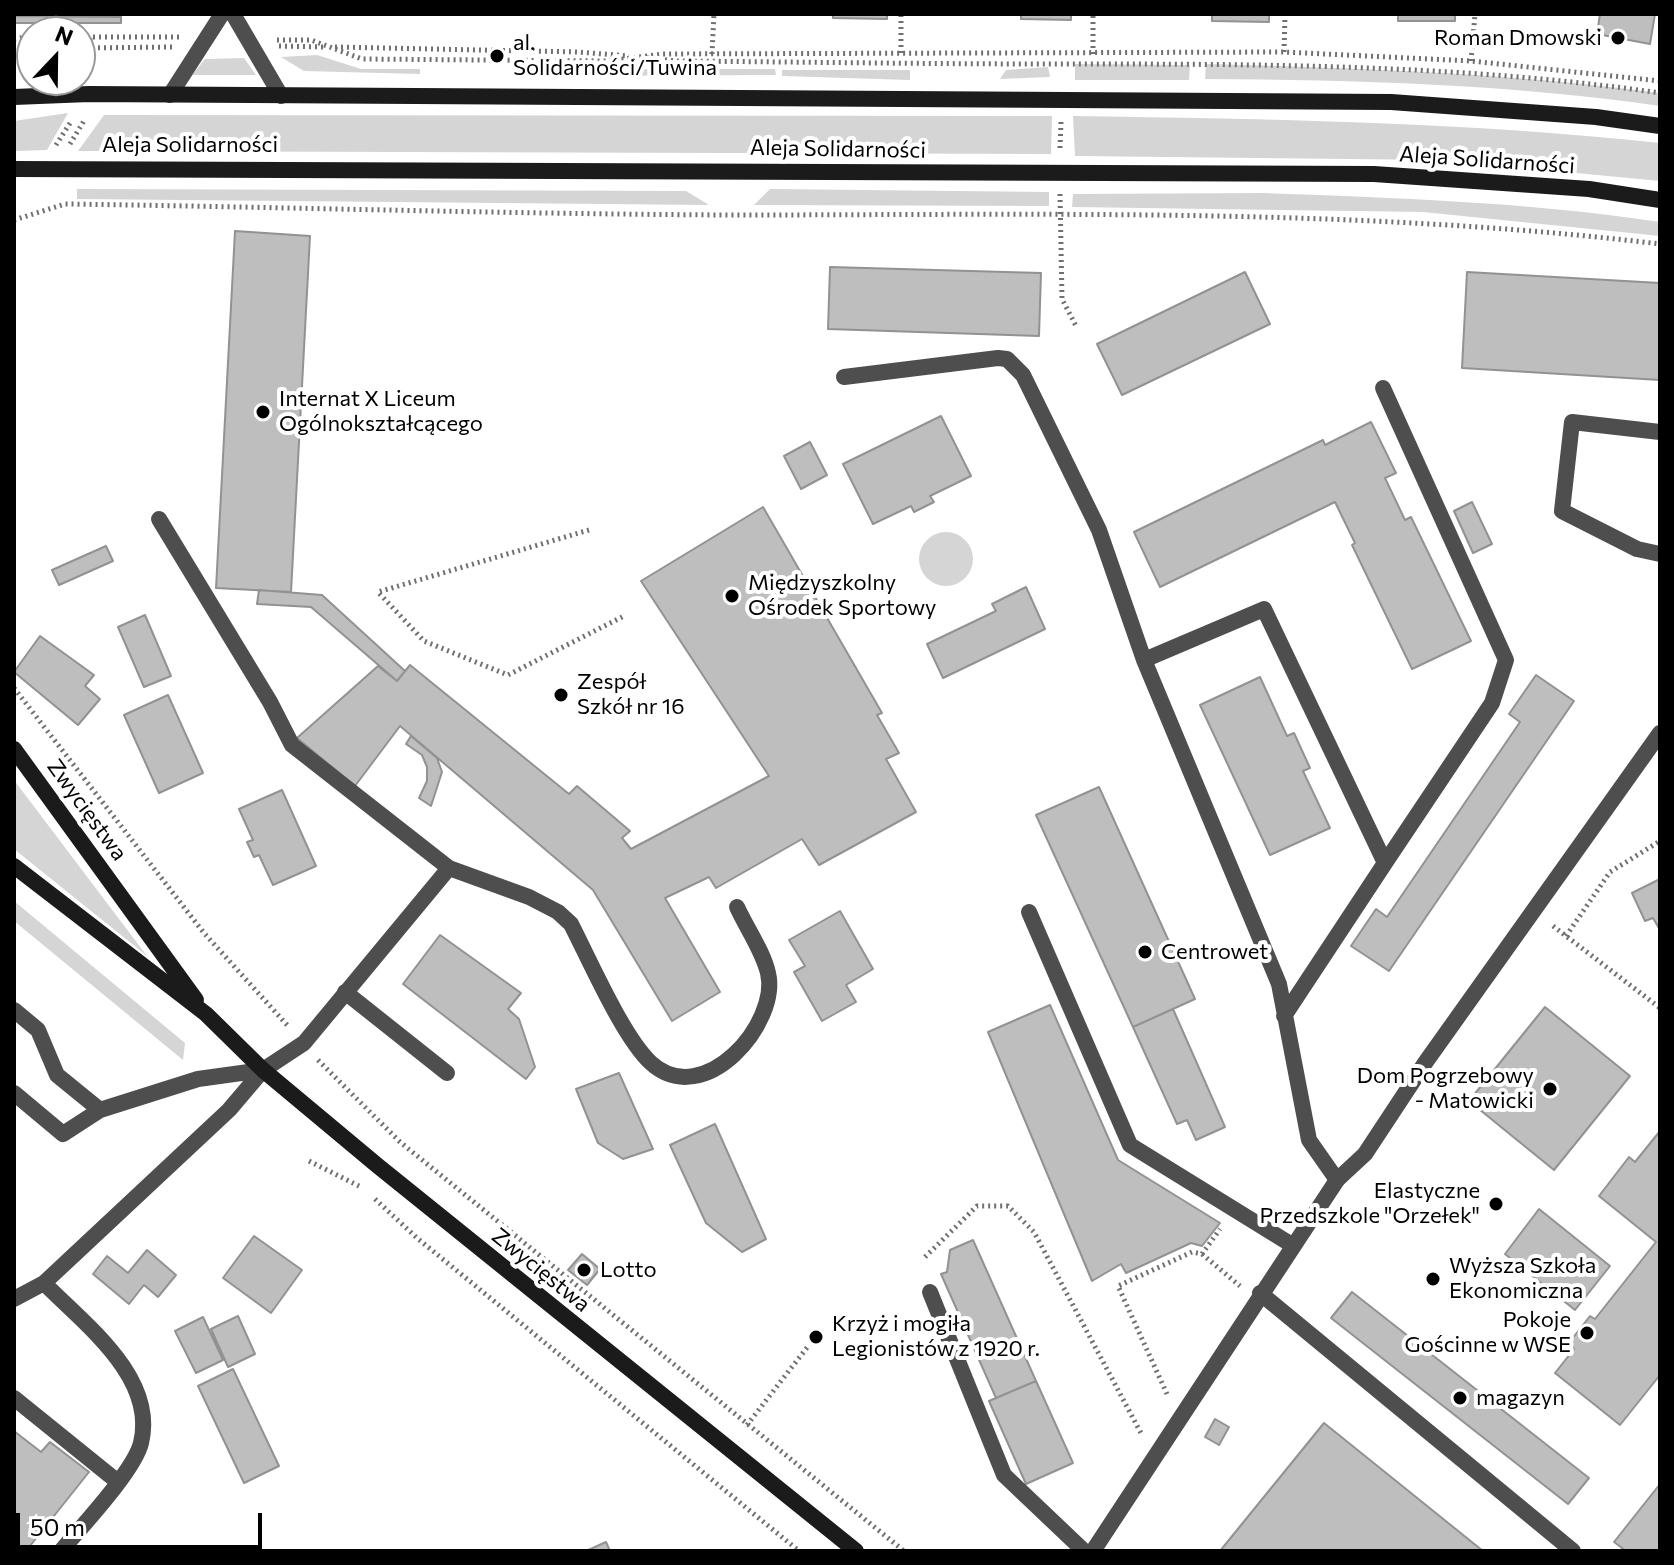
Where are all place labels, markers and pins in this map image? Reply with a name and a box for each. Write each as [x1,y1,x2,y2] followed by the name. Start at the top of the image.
[1434,25,1602,51] place label: Roman Dmowski
[1609,29,1627,47] marker: Roman Dmowski
[513,30,717,82] place label: al. Solidarności/Tuwina
[488,47,506,65] marker: al. Solidarności/Tuwina
[279,386,483,438] place label: Internat X Liceum Ogólnokształcącego
[254,403,272,421] marker: Internat X Liceum Ogólnokształcącego
[748,570,936,622] place label: Międzyszkolny Ośrodek Sportowy
[723,587,741,605] marker: Międzyszkolny Ośrodek Sportowy
[577,669,685,720] place label: Zespół Szkół nr 16
[552,686,570,704] marker: Zespół Szkół nr 16
[1161,939,1268,965] place label: Centrowet
[1136,943,1154,961] marker: Centrowet
[1357,1063,1534,1114] place label: Dom Pogrzebowy - Matowicki
[1541,1080,1559,1098] marker: Dom Pogrzebowy - Matowicki
[1259,1178,1480,1230] place label: Elastyczne Przedszkole "Orzełek"
[1487,1195,1505,1213] marker: Elastyczne Przedszkole "Orzełek"
[1449,1253,1596,1304] place label: Wyższa Szkoła Ekonomiczna
[600,1257,657,1283] place label: Lotto
[575,1261,593,1279] marker: Lotto
[1424,1270,1442,1288] marker: Wyższa Szkoła Ekonomiczna
[1405,1307,1571,1358] place label: Pokoje Gościnne w WSE
[832,1311,1040,1362] place label: Krzyż i mogiła Legionistów z 1920 r.
[1578,1324,1596,1342] marker: Pokoje Gościnne w WSE
[807,1328,825,1346] marker: Krzyż i mogiła Legionistów z 1920 r.
[1476,1385,1565,1411] place label: magazyn
[1451,1389,1469,1407] marker: magazyn

